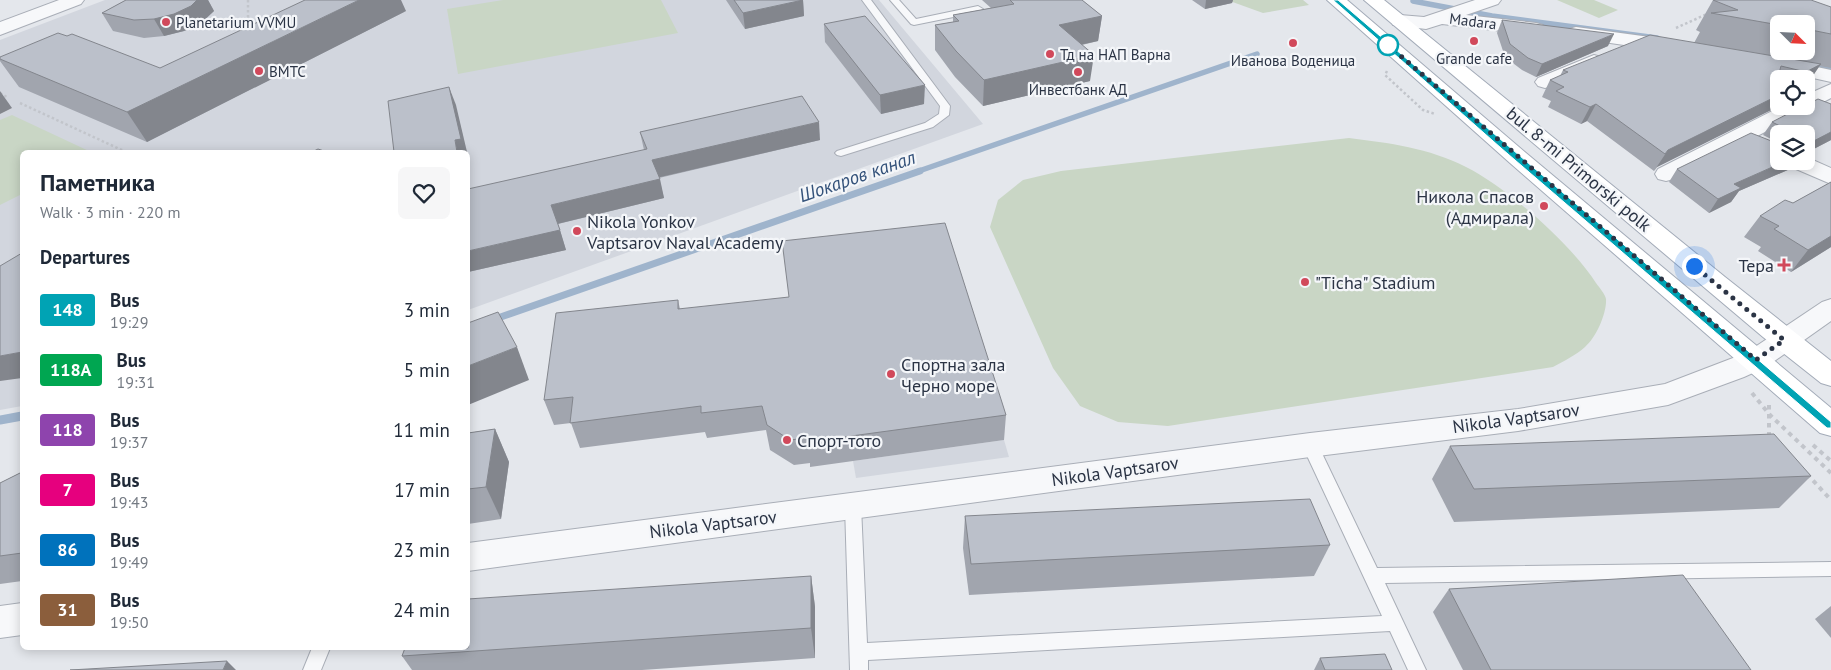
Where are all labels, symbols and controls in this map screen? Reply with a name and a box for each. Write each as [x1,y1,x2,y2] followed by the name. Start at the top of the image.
[1448,9,1498,33] street label: Madara
[176,13,296,32] place label: Planetarium VVMU
[1770,15,1815,60] north arrow
[1770,15,1815,170] map controls
[160,16,172,28] marker: Planetarium VVMU
[1377,34,1399,56] unlabelled marker
[1468,35,1480,47] marker: Grande cafe
[1287,37,1299,49] marker: Иванова Воденица
[1060,45,1171,64] place label: Тд на НАП Варна
[1044,48,1056,60] marker: Тд на НАП Варна
[1436,49,1512,68] place label: Grande cafe
[1231,51,1355,70] place label: Иванова Воденица
[269,62,306,81] place label: BMTC
[253,65,265,77] marker: BMTC
[1072,66,1084,78] marker: Инвестбанк АД
[1770,70,1815,115] button: locate
[1029,80,1127,99] place label: Инвестбанк АД
[1502,102,1657,237] street label: bul. 8-mi Primorski polk
[1770,125,1815,170] button: layers
[795,145,919,207] water label: Шокаров канал
[40,167,155,198] text: Паметника
[398,167,450,219] button: heart
[1416,185,1534,229] place label: Никола Спасов (Адмирала)
[1538,200,1550,212] marker: Никола Спасов (Адмирала)
[40,202,180,222] text: Walk · 3 min · 220 m
[586,210,784,254] place label: Nikola Yonkov Vaptsarov Naval Academy
[571,225,583,237] marker: Nikola Yonkov Vaptsarov Naval Academy
[40,245,130,269] text: Departures
[1682,254,1707,279] your location
[1739,254,1774,277] place label: Тера
[1778,259,1790,271] marker: Тера
[1315,271,1435,294] place label: "Ticha" Stadium
[1299,276,1311,288] marker: "Ticha" Stadium
[110,288,139,312] text: Bus
[52,298,83,321] text: 148
[404,298,450,322] text: 3 min
[110,312,148,332] text: 19:29
[117,348,146,372] text: Bus
[901,353,1005,397] place label: Спортна зала Черно море
[50,358,92,381] text: 118А
[404,358,450,382] text: 5 min
[885,368,897,380] marker: Спортна зала Черно море
[117,372,155,392] text: 19:31
[1451,398,1581,438] street label: Nikola Vaptsarov
[110,408,139,432] text: Bus
[52,418,83,441] text: 118
[393,418,450,442] text: 11 min
[797,429,881,452] place label: Спорт-тото
[110,432,148,452] text: 19:37
[781,434,793,446] marker: Спорт-тото
[1050,451,1180,491] street label: Nikola Vaptsarov
[110,468,139,492] text: Bus
[62,478,73,501] text: 7
[394,478,450,502] text: 17 min
[110,492,148,512] text: 19:43
[648,505,778,543] street label: Nikola Vaptsarov
[110,528,139,552] text: Bus
[57,538,78,561] text: 86
[393,538,450,562] text: 23 min
[110,552,148,572] text: 19:49
[110,588,139,612] text: Bus
[57,598,78,621] text: 31
[393,598,450,622] text: 24 min
[110,612,148,632] text: 19:50

